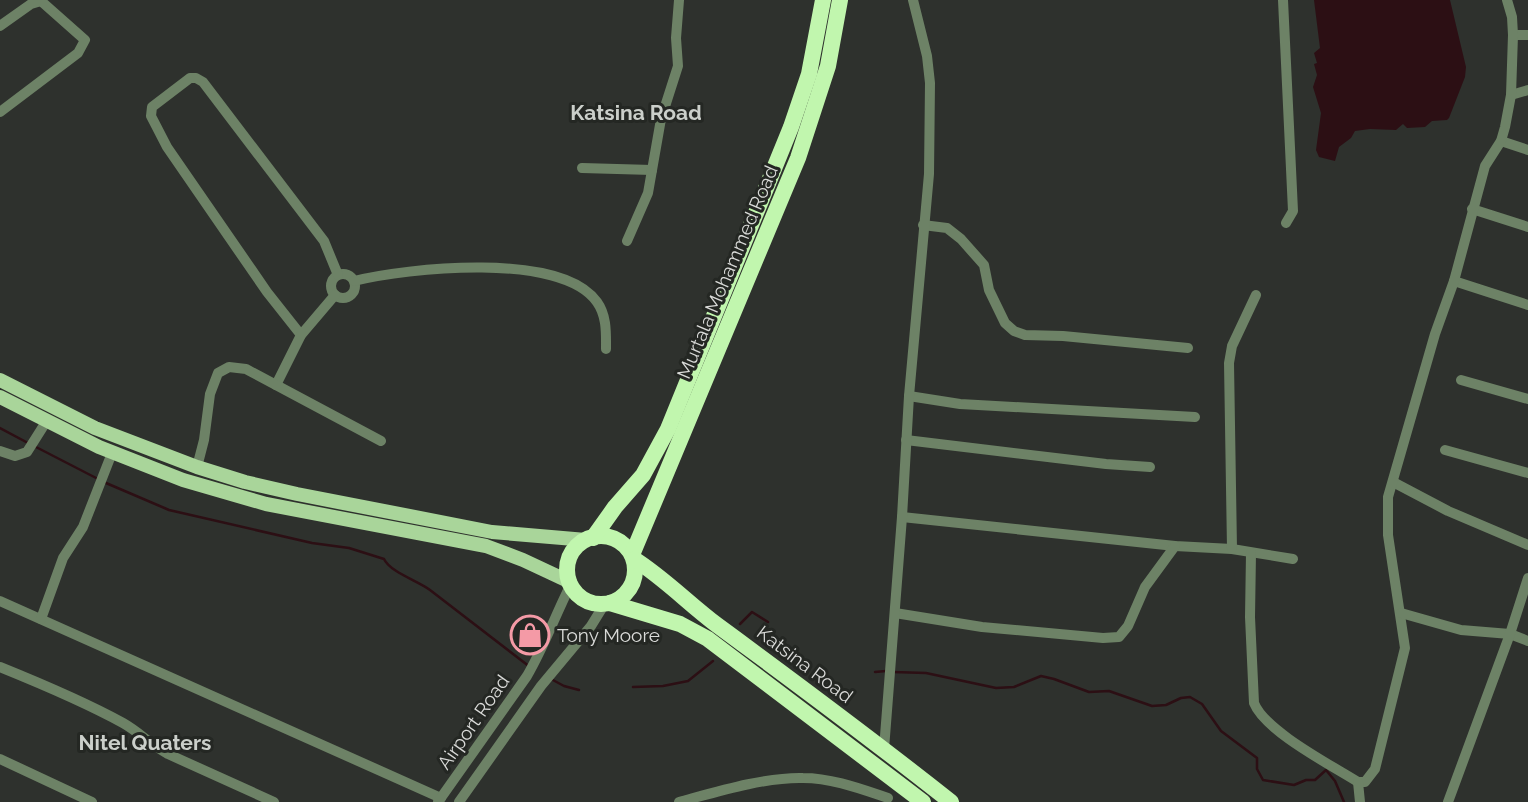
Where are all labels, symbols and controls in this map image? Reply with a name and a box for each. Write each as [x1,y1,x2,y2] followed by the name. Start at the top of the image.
[570,100,702,125] district label: Katsina Road
[672,162,782,382] street label: Murtala Mohammed Road
[509,614,551,656] shop icon: Tony Moore
[753,621,857,707] street label: Katsina Road
[557,624,660,646] place label: Tony Moore
[432,671,514,773] street label: Airport Road
[79,730,211,755] district label: Nitel Quaters

